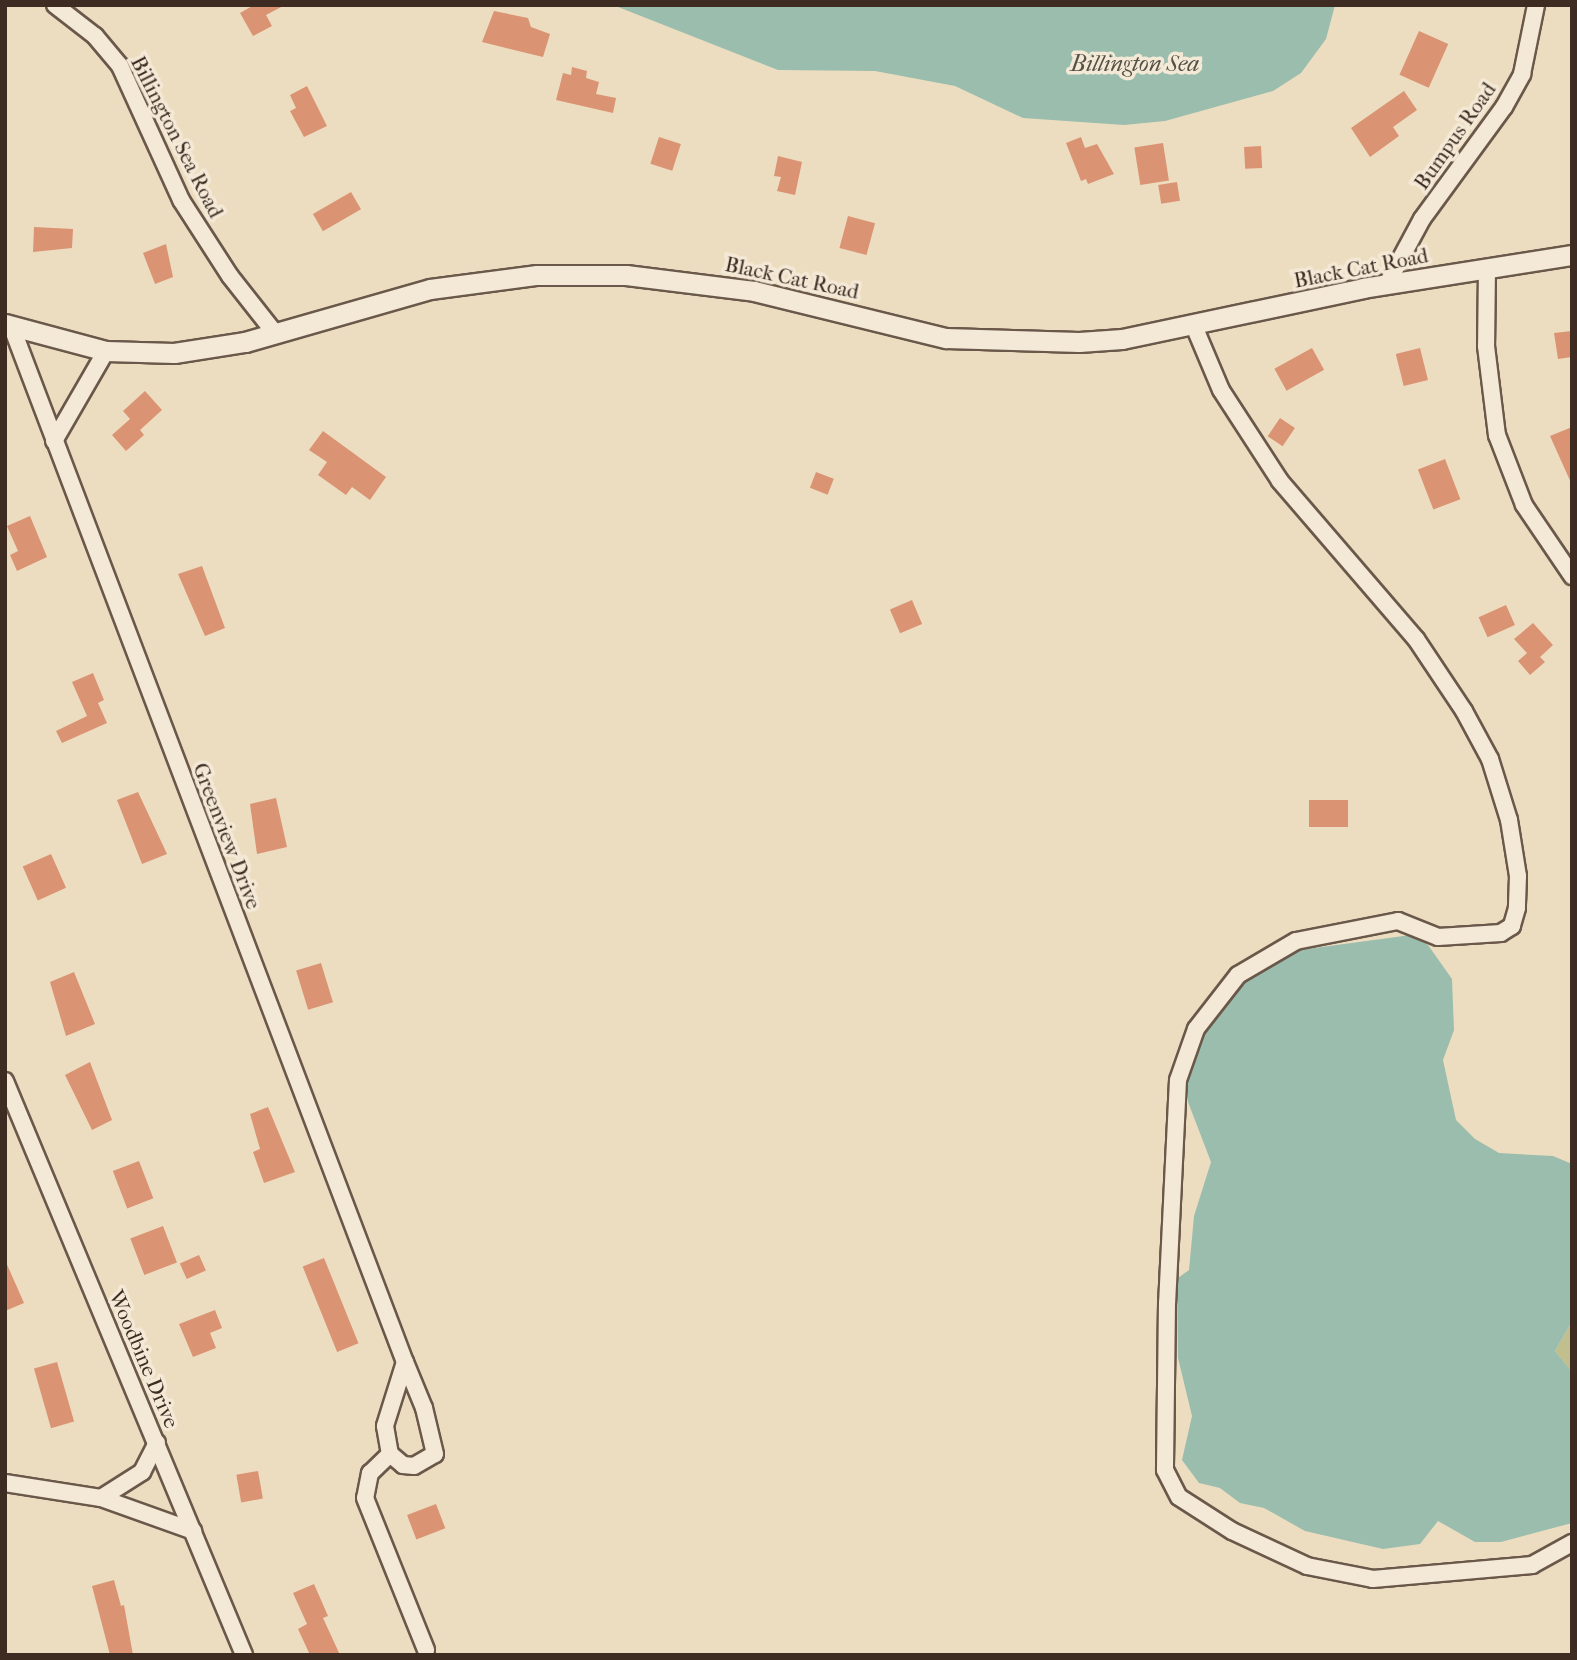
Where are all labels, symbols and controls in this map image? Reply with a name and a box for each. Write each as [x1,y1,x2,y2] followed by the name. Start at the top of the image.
[1071,50,1199,78] water label: Billington Sea
[125,52,229,222] street label: Billington Sea Road
[1409,78,1501,194] street label: Bumpus Road
[1292,243,1430,293] street label: Black Cat Road
[723,252,861,304] street label: Black Cat Road
[188,759,266,913] street label: Greenview Drive
[104,1286,184,1432] street label: Woodbine Drive

